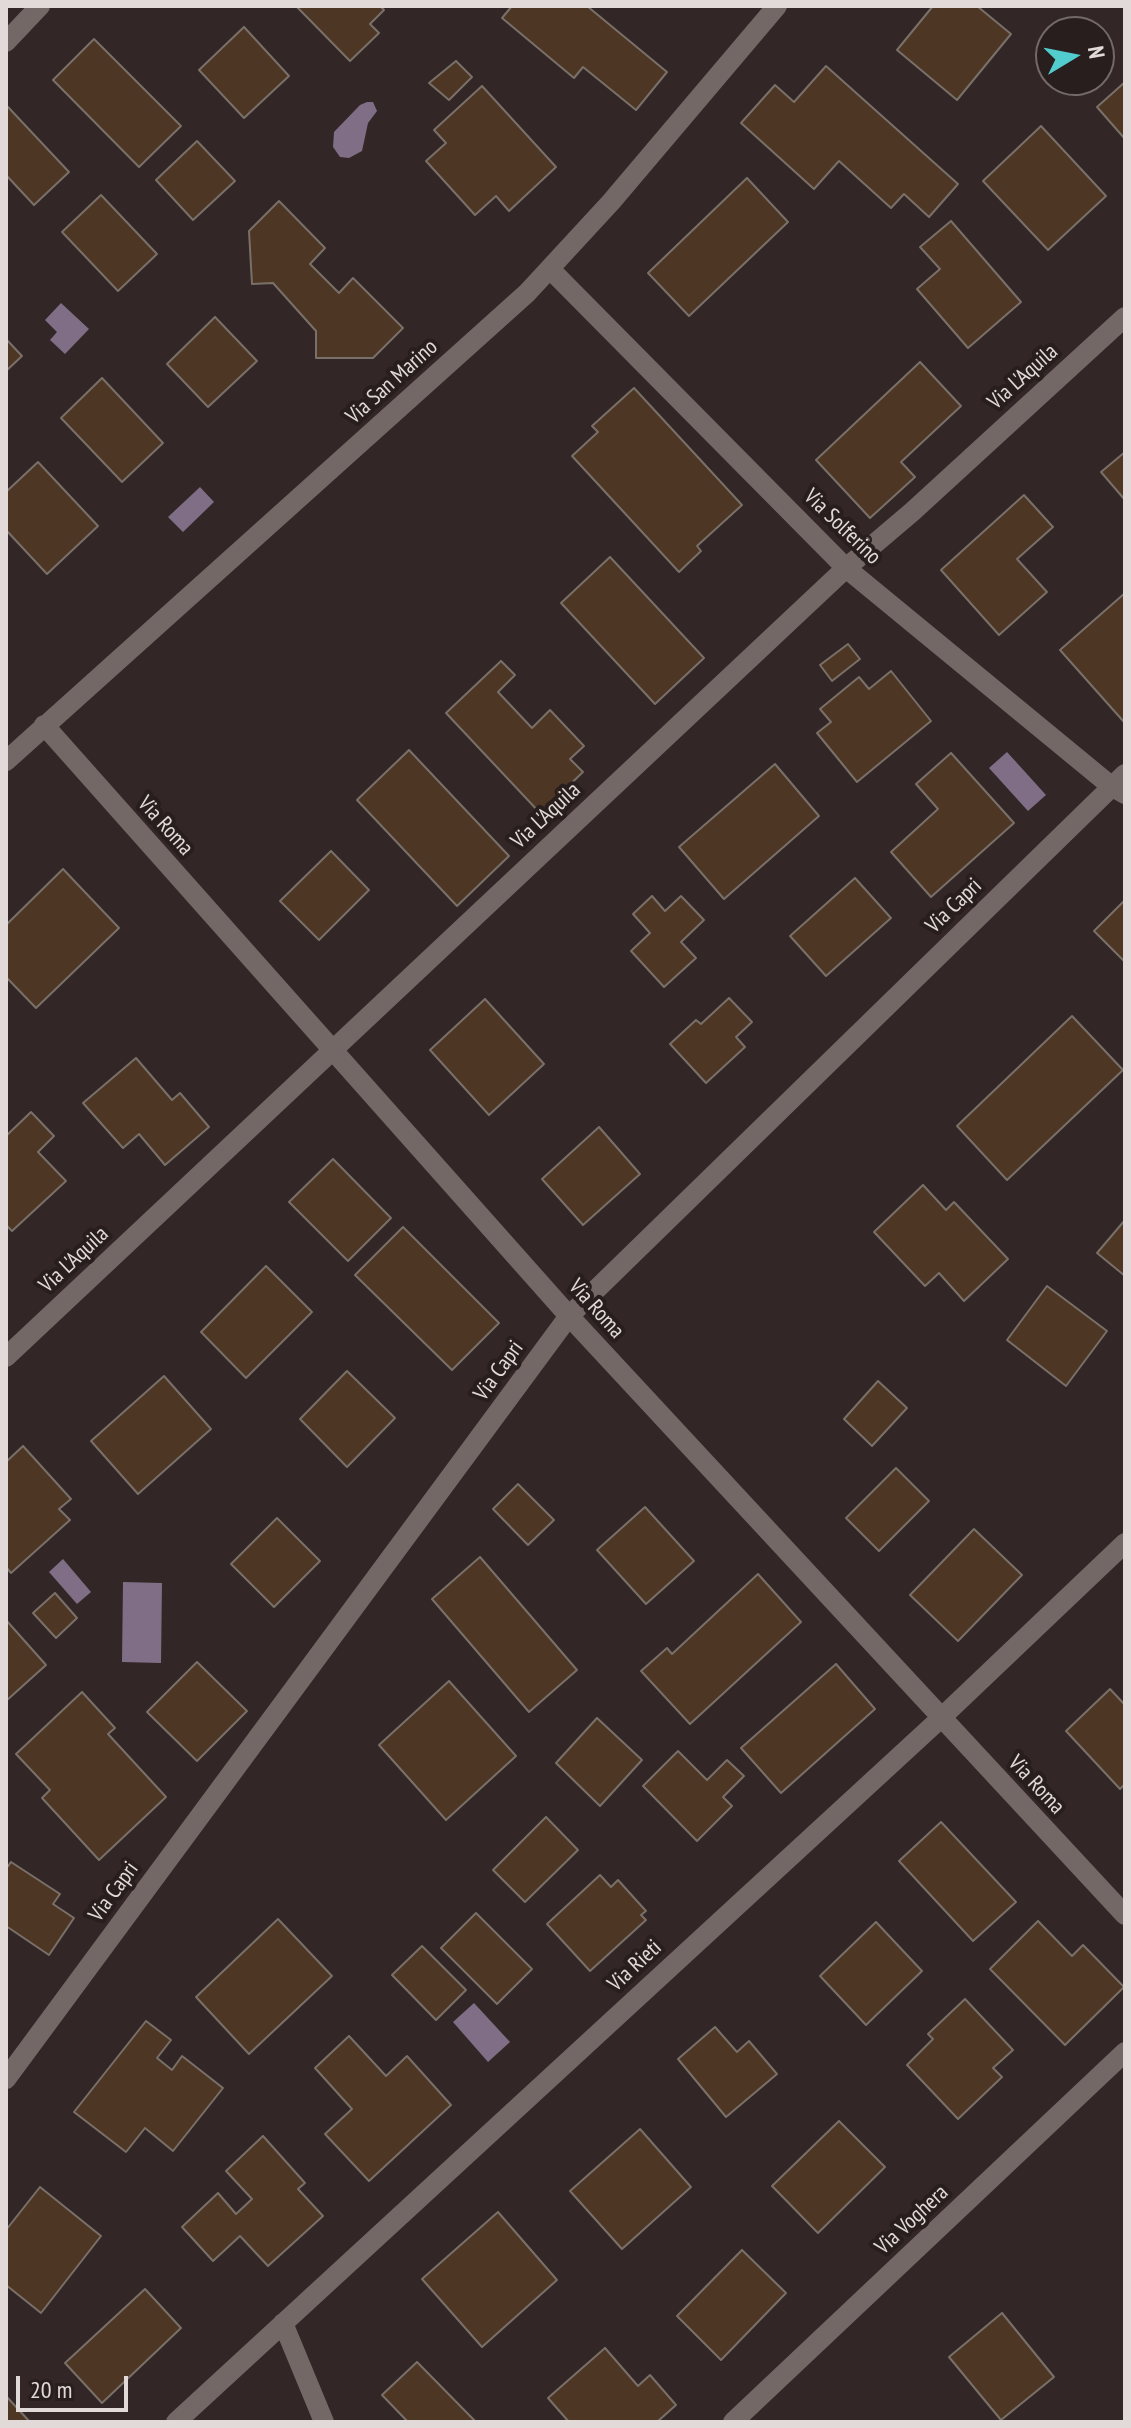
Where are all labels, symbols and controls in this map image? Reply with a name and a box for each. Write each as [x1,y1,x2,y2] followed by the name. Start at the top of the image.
[1035,16,1115,96] north arrow
[1082,44,1111,60] text: N
[341,334,443,430] street label: Via San Marino
[983,339,1063,415] street label: Via L'Aquila
[798,484,886,570] street label: Via Solferino
[506,777,586,855] street label: Via L'Aquila
[132,791,198,861] street label: Via Roma
[921,873,987,939] street label: Via Capri
[34,1221,114,1299] street label: Via L'Aquila
[563,1274,629,1344] street label: Via Roma
[469,1336,529,1406] street label: Via Capri
[1002,1750,1070,1820] street label: Via Roma
[84,1857,144,1927] street label: Via Capri
[603,1935,667,1997] street label: Via Rieti
[870,2180,954,2260] street label: Via Voghera
[20,2360,132,2410] scale bar
[30,2374,72,2405] text: 20 m

